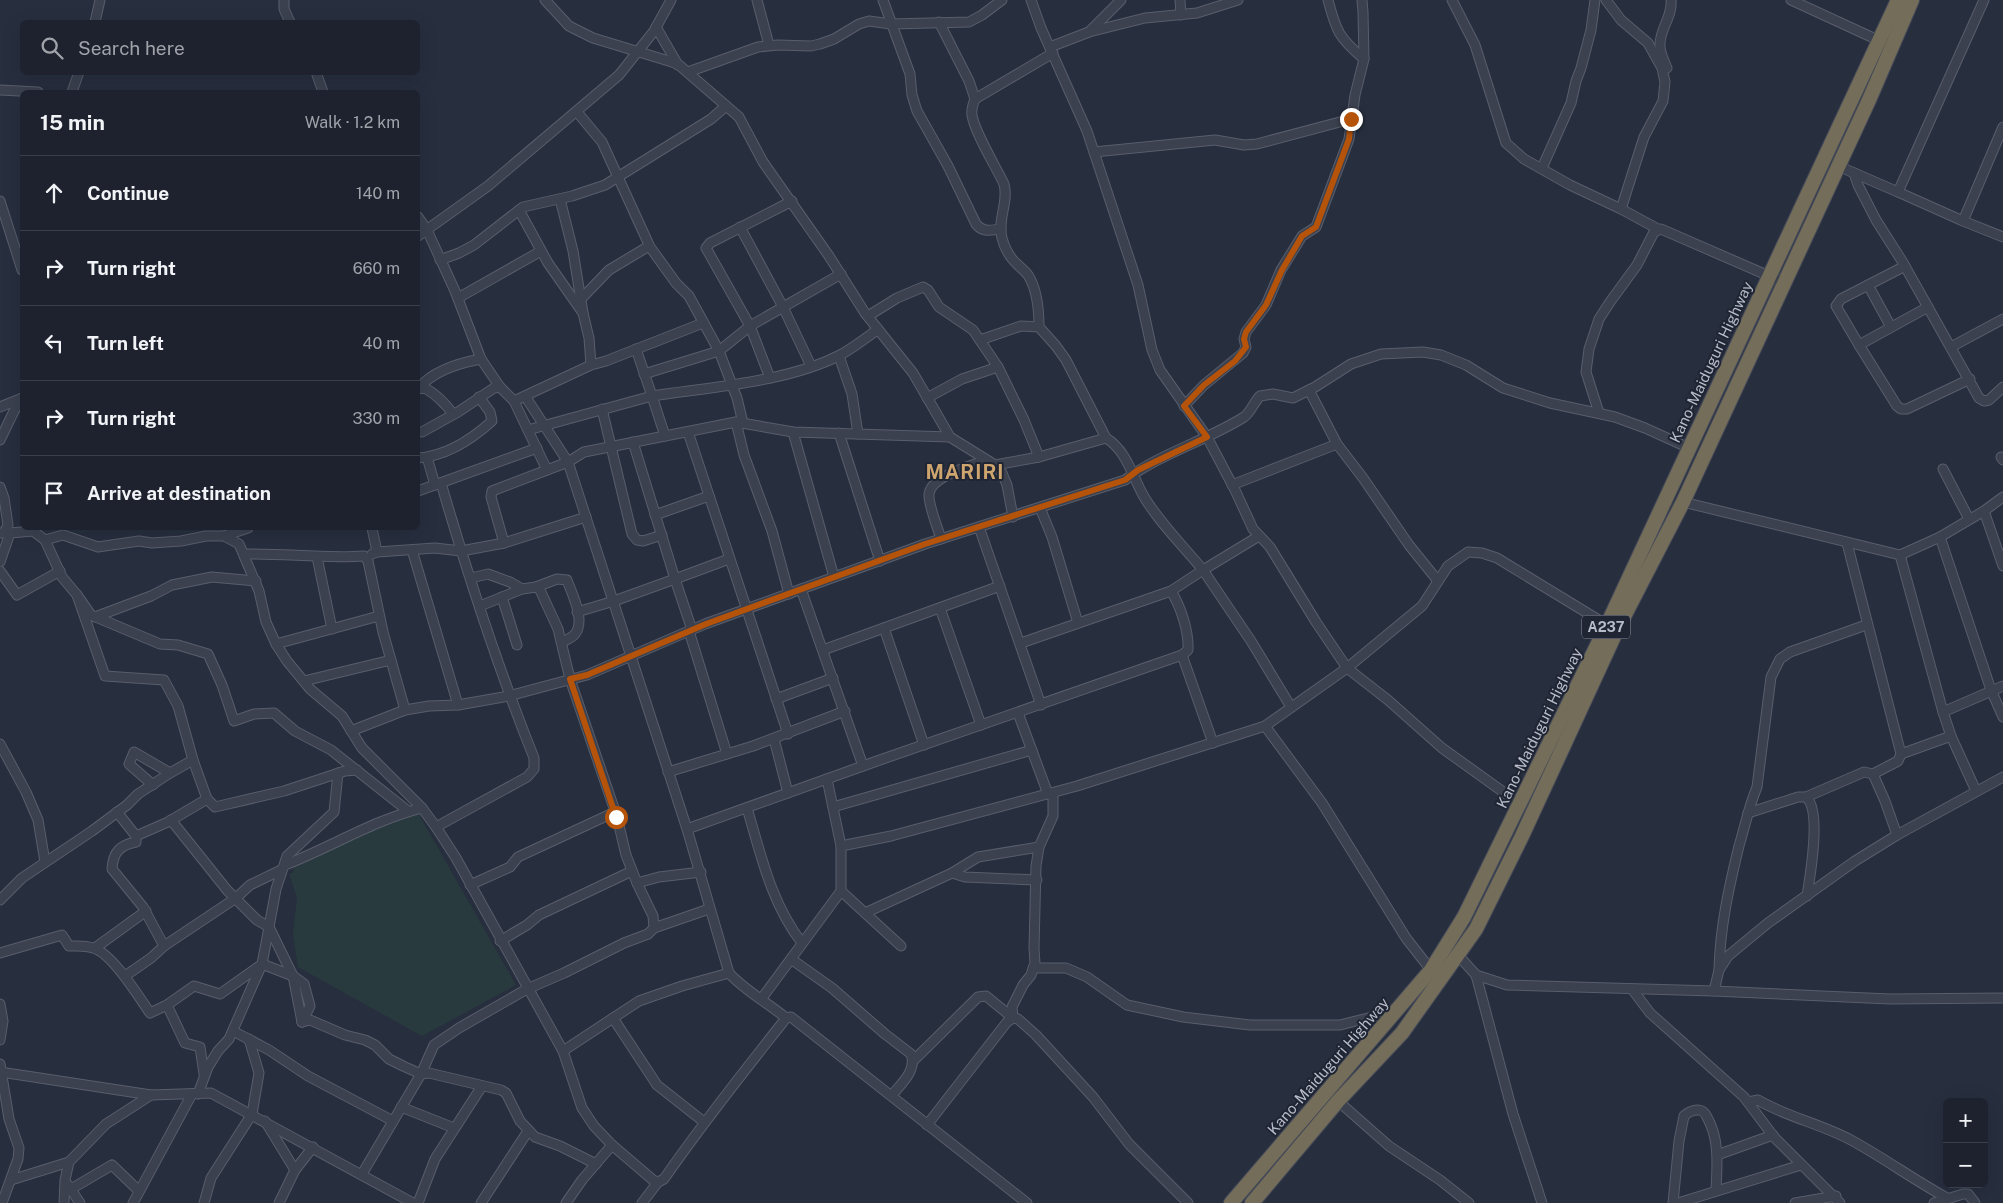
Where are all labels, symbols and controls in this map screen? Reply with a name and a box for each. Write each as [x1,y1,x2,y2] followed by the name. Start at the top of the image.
[20,20,420,75] search box
[38,34,66,62] icon: search
[78,37,185,59] text: Search here
[1340,108,1363,131] route end
[40,110,105,135] text: 15 min
[305,113,400,132] text: Walk · 1.2 km
[40,179,68,207] icon: ahead
[87,182,169,204] text: Continue
[356,184,400,203] text: 140 m
[40,254,68,282] icon: right
[87,257,176,279] text: Turn right
[353,259,400,278] text: 660 m
[1666,279,1756,445] street label: Kano-Maiduguri Highway
[40,329,68,357] icon: left
[87,332,164,354] text: Turn left
[362,334,400,353] text: 40 m
[40,404,68,432] icon: right
[87,407,176,429] text: Turn right
[353,409,400,428] text: 330 m
[925,460,1005,484] district label: MARIRI
[40,479,68,507] icon: arrive
[87,482,271,504] text: Arrive at destination
[1582,616,1630,638] road number: A237
[1493,645,1585,811] street label: Kano-Maiduguri Highway
[605,806,628,829] route start
[1264,994,1392,1138] street label: Kano-Maiduguri Highway
[1943,1098,1988,1188] map controls
[1943,1098,1988,1143] button: +
[1943,1143,1988,1188] button: −

